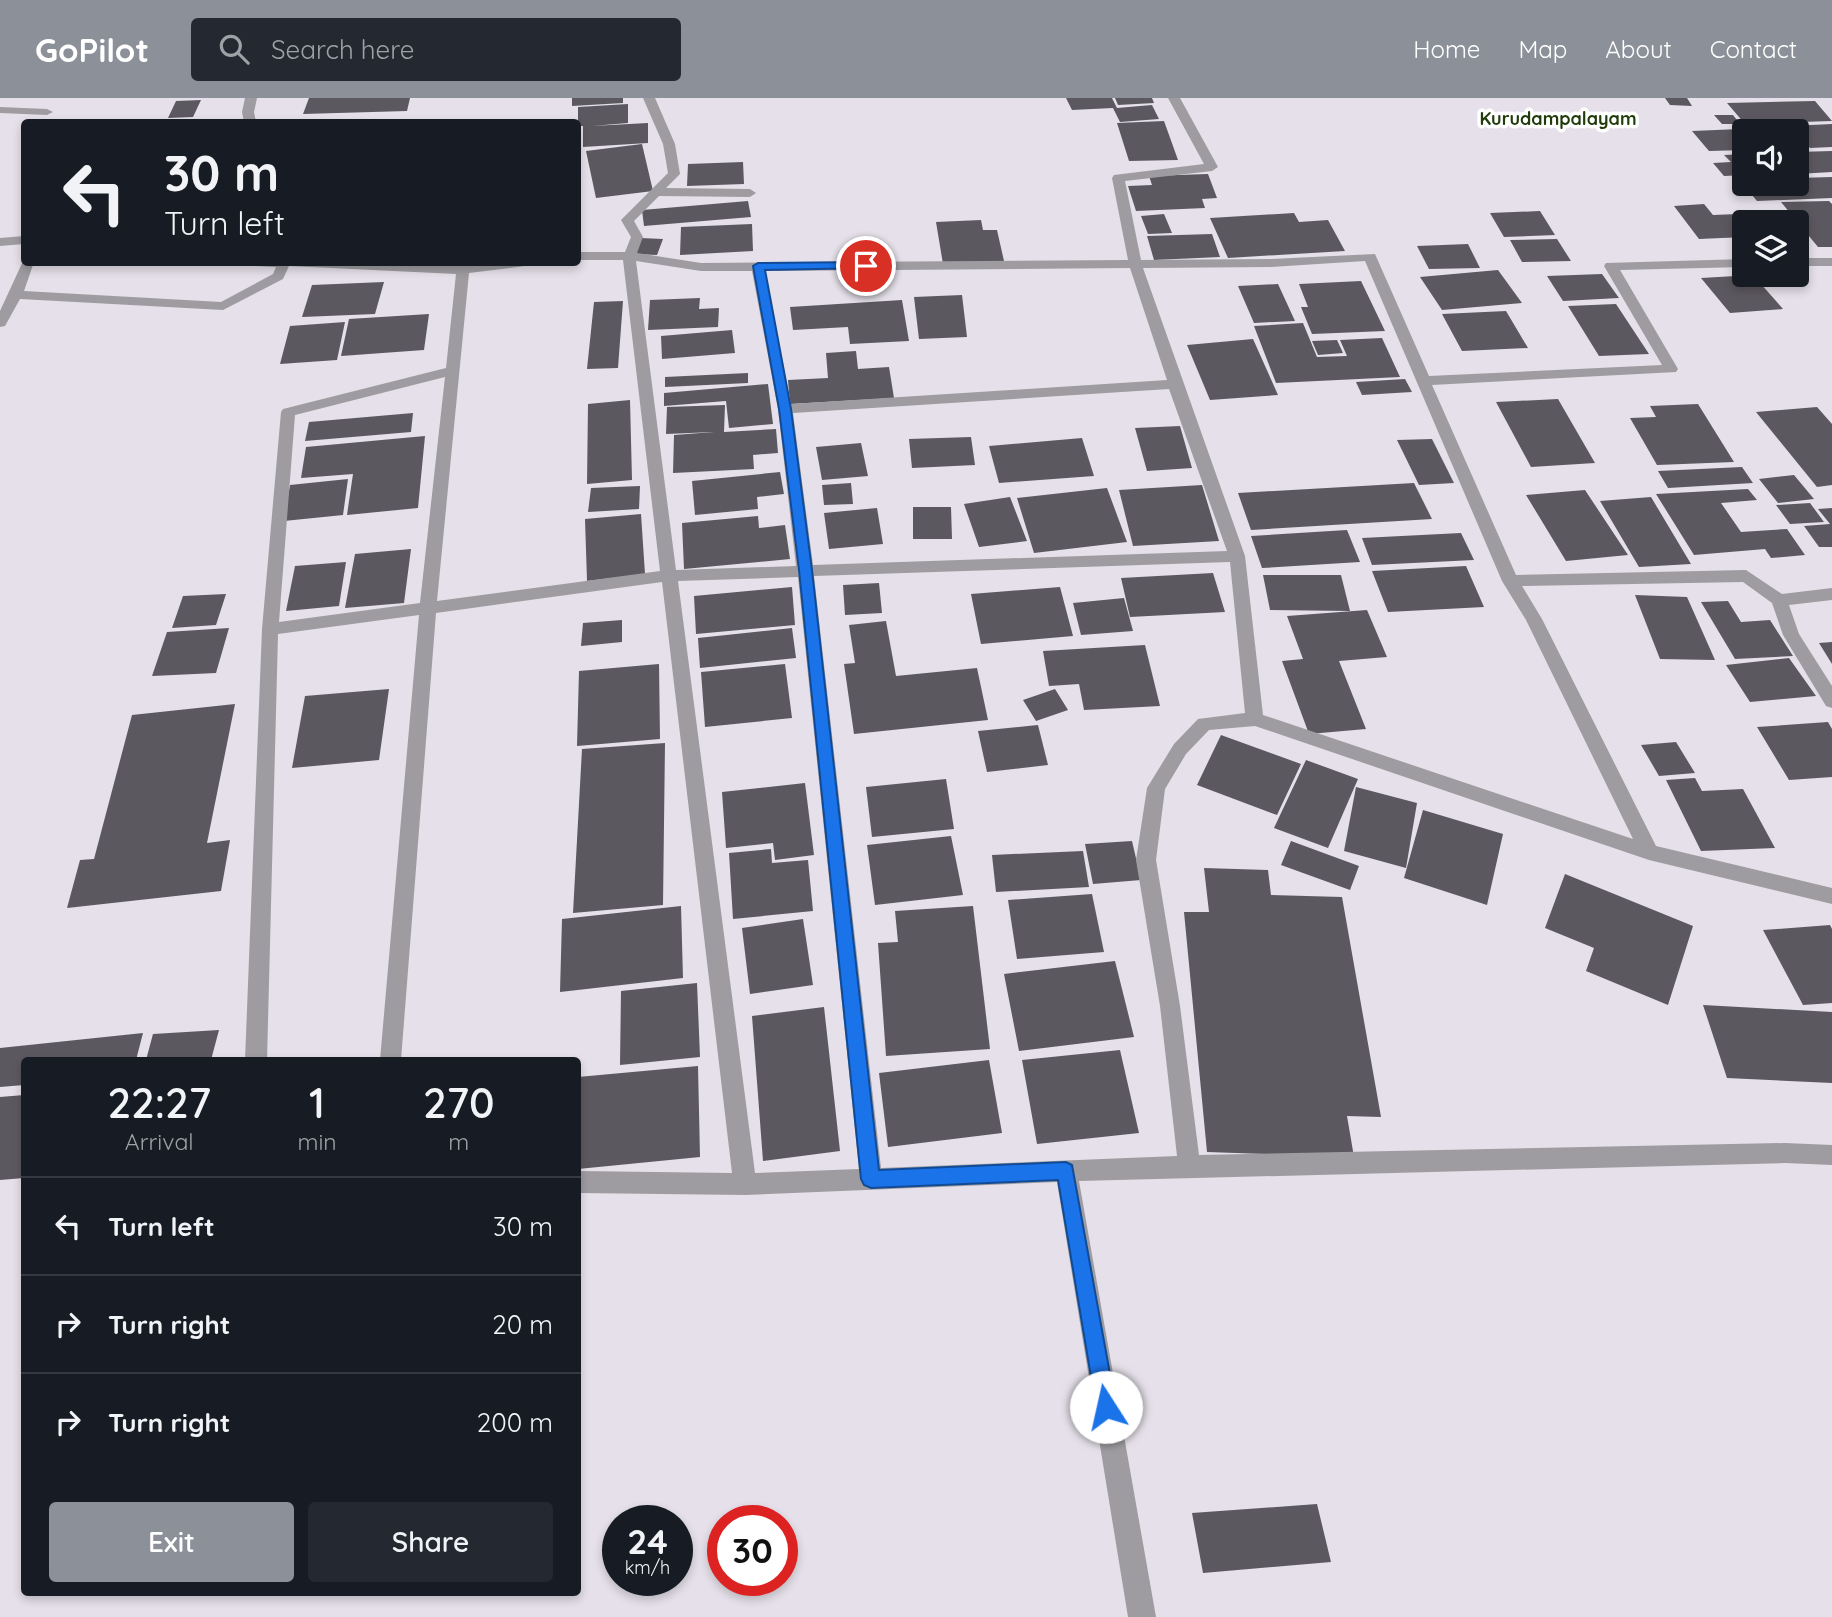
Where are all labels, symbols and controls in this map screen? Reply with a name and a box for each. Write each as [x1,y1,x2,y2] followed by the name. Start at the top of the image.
[191,18,681,81] search box
[35,29,149,70] text: GoPilot
[215,30,253,68] icon: search
[271,33,414,66] text: Search here
[1413,34,1480,64] text: Home
[1518,34,1567,64] text: Map
[1605,34,1672,64] text: About
[1710,34,1797,64] text: Contact
[1480,107,1636,130] district label: Kurudampalayam
[1732,119,1809,287] map controls
[1732,119,1809,196] button: sound
[164,142,279,203] text: 30 m
[49,147,140,238] icon: left
[164,203,285,243] text: Turn left
[1732,210,1809,287] button: layers
[836,236,896,296] pin
[847,247,885,285] icon: arrive
[107,1076,211,1129] text: 22:27
[309,1076,325,1129] text: 1
[423,1076,495,1129] text: 270
[125,1127,194,1156] text: Arrival
[297,1127,337,1156] text: min
[448,1127,469,1156] text: m
[49,1207,87,1245] icon: left
[108,1210,215,1243] text: Turn left
[493,1210,553,1243] text: 30 m
[49,1305,87,1343] icon: right
[108,1308,230,1341] text: Turn right
[492,1308,553,1341] text: 20 m
[1069,1370,1143,1444] position arrow
[49,1403,87,1441] icon: right
[108,1406,230,1439] text: Turn right
[477,1406,553,1439] text: 200 m
[49,1502,294,1582] button: Exit
[308,1502,553,1582] button: Share
[707,1505,798,1596] speed limit sign: 30
[627,1519,668,1563] text: 24
[625,1556,670,1579] text: km/h

